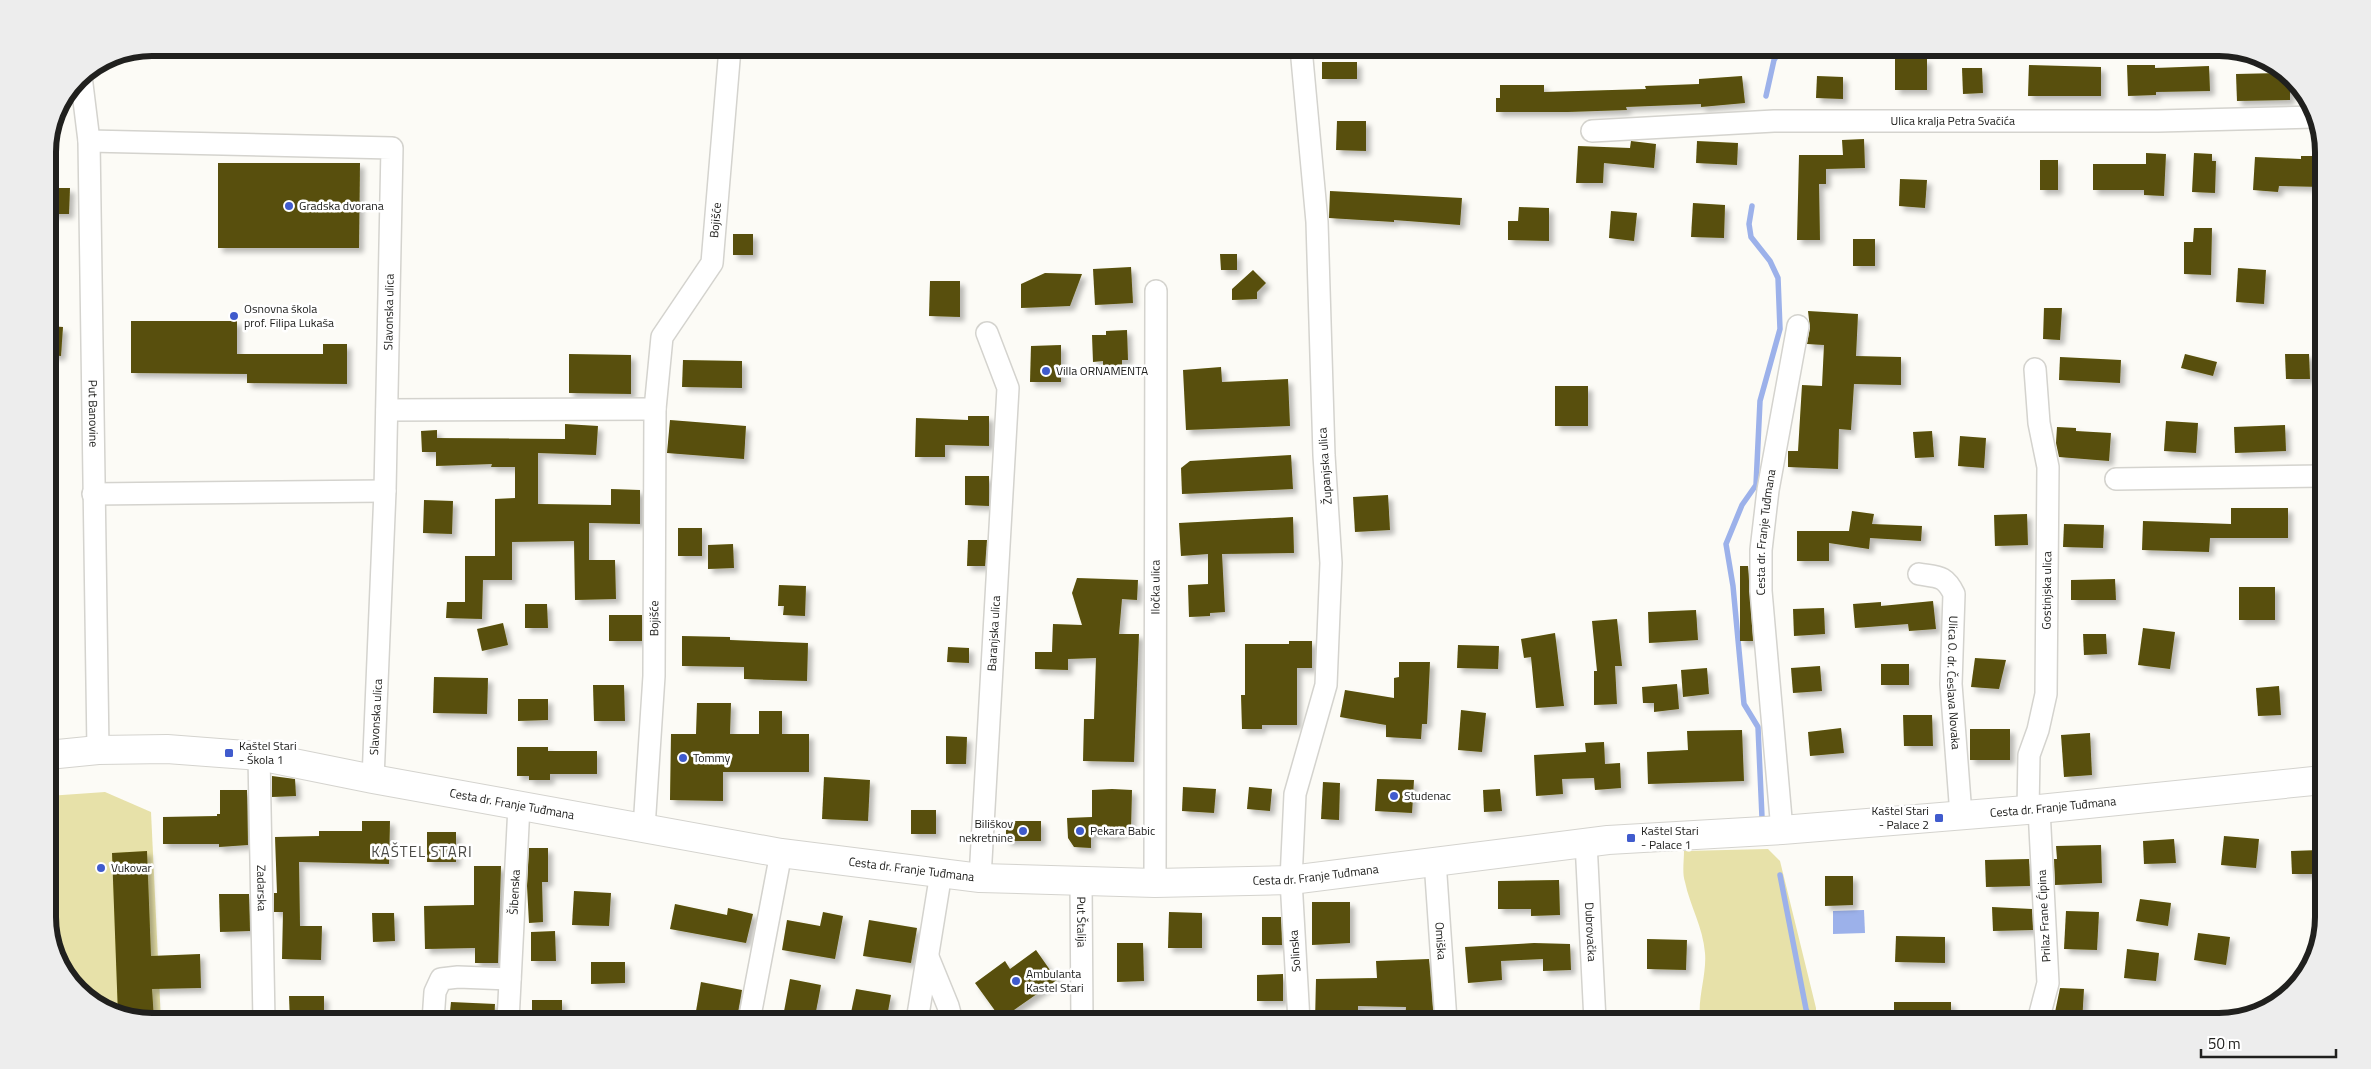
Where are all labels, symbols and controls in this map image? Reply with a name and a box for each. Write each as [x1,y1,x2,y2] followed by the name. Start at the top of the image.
[1891,111,2015,130] street label: Ulica kralja Petra Svačića
[299,196,384,215] place label: Gradska dvorana
[283,200,295,212] marker: Gradska dvorana
[704,201,726,239] street label: Bojišće
[378,274,399,350] street label: Slavonska ulica
[244,299,334,332] place label: Osnovna škola prof. Filipa Lukaša
[228,310,240,322] marker: Osnovna škola prof. Filipa Lukaša
[1056,361,1148,380] place label: Villa ORNAMENTA
[1040,365,1052,377] marker: Villa ORNAMENTA
[84,380,104,447] street label: Put Banovine
[1312,427,1337,505] street label: Županjska ulica
[1751,468,1781,596] street label: Cesta dr. Franje Tuđmana
[2037,551,2056,630] street label: Gostinjska ulica
[1145,560,1165,614] street label: Iločka ulica
[982,595,1005,672] street label: Baranjska ulica
[644,600,663,636] street label: Bojišće
[1942,615,1966,750] street label: Ulica O. dr. Česlava Novaka
[364,678,387,756] street label: Slavonska ulica
[239,736,297,769] place label: Kaštel Stari - Škola 1
[223,747,235,759] marker: Kaštel Stari - Škola 1
[693,748,731,767] place label: Tommy
[677,752,689,764] marker: Tommy
[448,783,576,824] street label: Cesta dr. Franje Tuđmana
[1404,786,1451,805] place label: Studenac
[1388,790,1400,802] marker: Studenac
[1989,791,2117,822] street label: Cesta dr. Franje Tuđmana
[1871,801,1929,834] place label: Kaštel Stari - Palace 2
[1933,812,1945,824] marker: Kaštel Stari - Palace 2
[959,814,1013,847] place label: Biliškov nekretnine
[1090,821,1155,840] place label: Pekara Babic
[1641,821,1699,854] place label: Kaštel Stari - Palace 1
[1017,825,1029,837] marker: Biliškov nekretnine
[1074,825,1086,837] marker: Pekara Babic
[1625,832,1637,844] marker: Kaštel Stari - Palace 1
[371,840,473,863] district label: KAŠTEL STARI
[848,852,976,886] street label: Cesta dr. Franje Tuđmana
[111,858,152,877] place label: Vukovar
[1252,859,1380,890] street label: Cesta dr. Franje Tuđmana
[95,862,107,874] marker: Vukovar
[252,865,272,911] street label: Zadarska
[503,869,525,915] street label: Šibenska
[2032,869,2055,963] street label: Prilaz Frane Ćipina
[1072,896,1091,948] street label: Put Štalija
[1580,902,1602,962] street label: Dubrovačka
[1430,921,1452,960] street label: Omiška
[1284,929,1305,973] street label: Solinska
[1026,964,1084,997] place label: Ambulanta Kastel Stari
[1010,975,1022,987] marker: Ambulanta Kastel Stari
[2201,1026,2336,1058] scale bar
[2208,1032,2241,1055] text: 50 m

